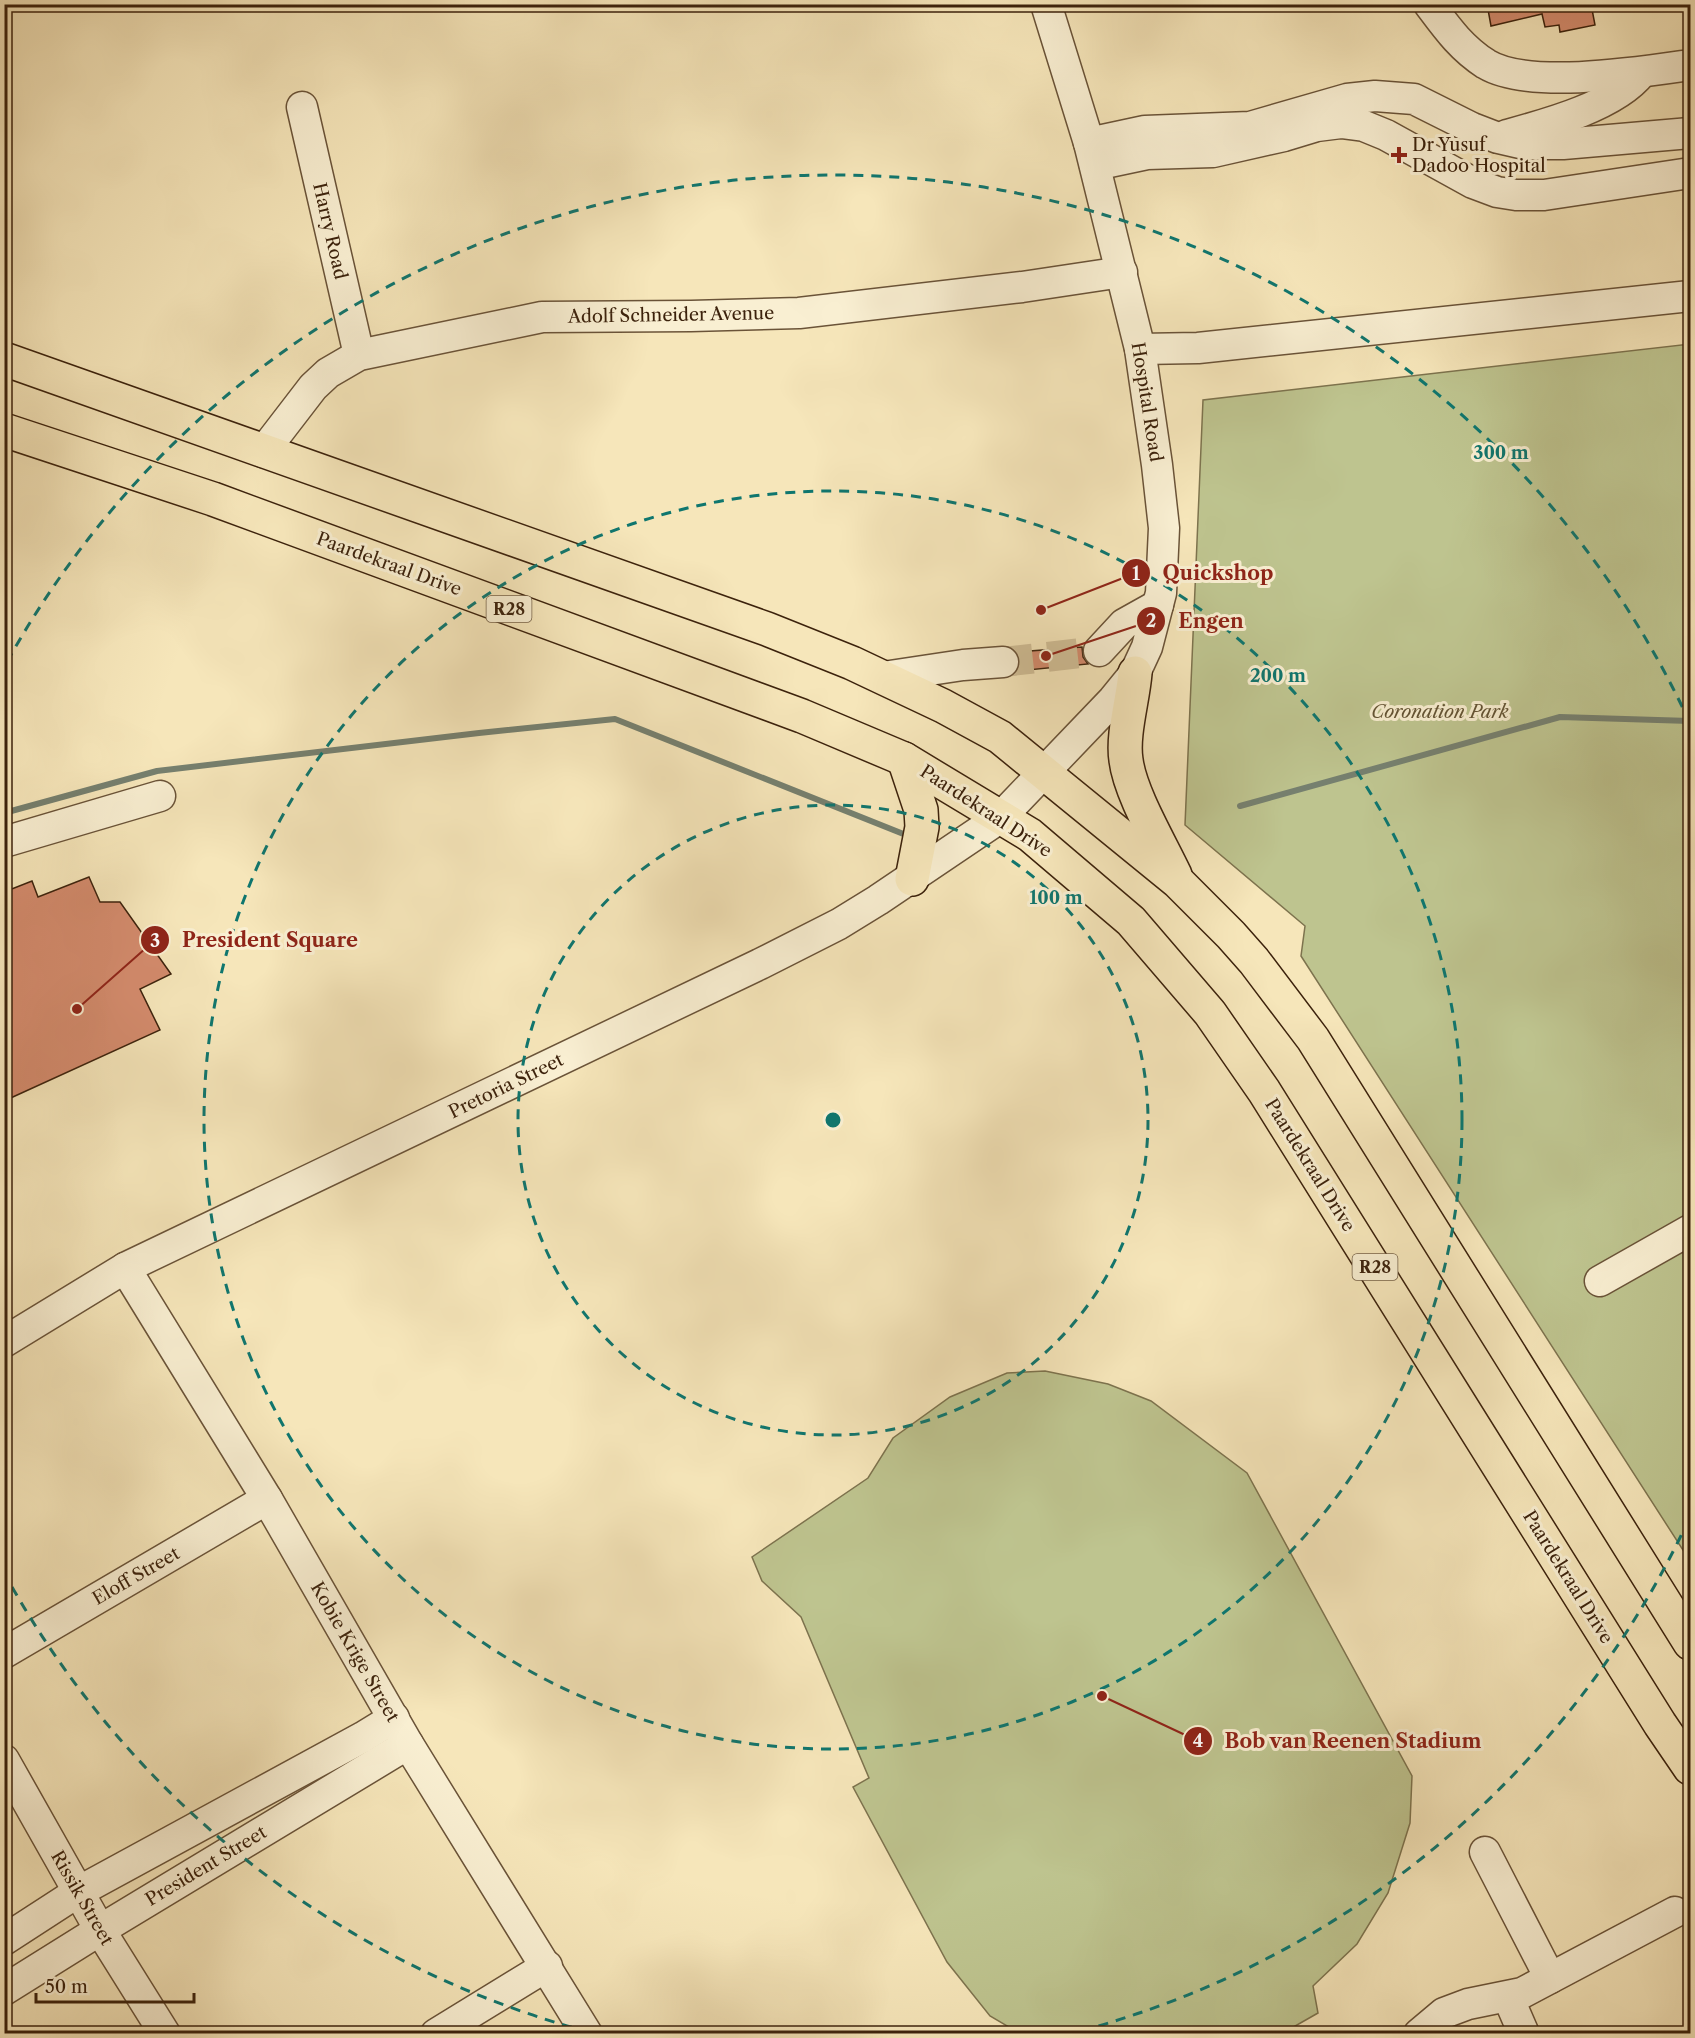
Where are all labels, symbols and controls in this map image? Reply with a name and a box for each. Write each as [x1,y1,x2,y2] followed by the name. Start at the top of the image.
[1412,134,1546,177] place label: Dr Yusuf Dadoo Hospital
[1390,146,1408,164] marker: Dr Yusuf Dadoo Hospital
[308,180,352,282] street label: Harry Road
[567,302,774,328] street label: Adolf Schneider Avenue
[1127,341,1167,463] street label: Hospital Road
[1473,442,1529,464] text: 300 m
[313,528,465,600] street label: Paardekraal Drive
[1121,554,1286,592] callout: Quickshop
[1163,561,1273,585] text: Quickshop
[1132,563,1140,585] text: 1
[486,596,532,622] road number: R28
[1136,602,1255,640] callout: Engen
[1178,609,1244,633] text: Engen
[1146,610,1156,632] text: 2
[1250,665,1306,687] text: 200 m
[1371,701,1509,723] park label: Coronation Park
[916,760,1056,862] street label: Paardekraal Drive
[1029,887,1083,909] text: 100 m
[140,921,370,959] callout: President Square
[182,928,358,952] text: President Square
[150,930,160,952] text: 3
[445,1048,568,1123] street label: Pretoria Street
[1260,1094,1360,1236] street label: Paardekraal Drive
[823,1110,843,1130] centre of rings
[1352,1254,1398,1280] road number: R28
[1518,1506,1618,1648] street label: Paardekraal Drive
[89,1542,184,1610] street label: Eloff Street
[306,1578,404,1726] street label: Kobie Krige Street
[1183,1722,1494,1760] callout: Bob van Reenen Stadium
[1225,1729,1481,1753] text: Bob van Reenen Stadium
[1193,1730,1203,1752] text: 4
[142,1821,271,1911] street label: President Street
[46,1847,118,1950] street label: Rissik Street
[36,1966,194,2004] scale bar
[45,1976,88,1998] text: 50 m

